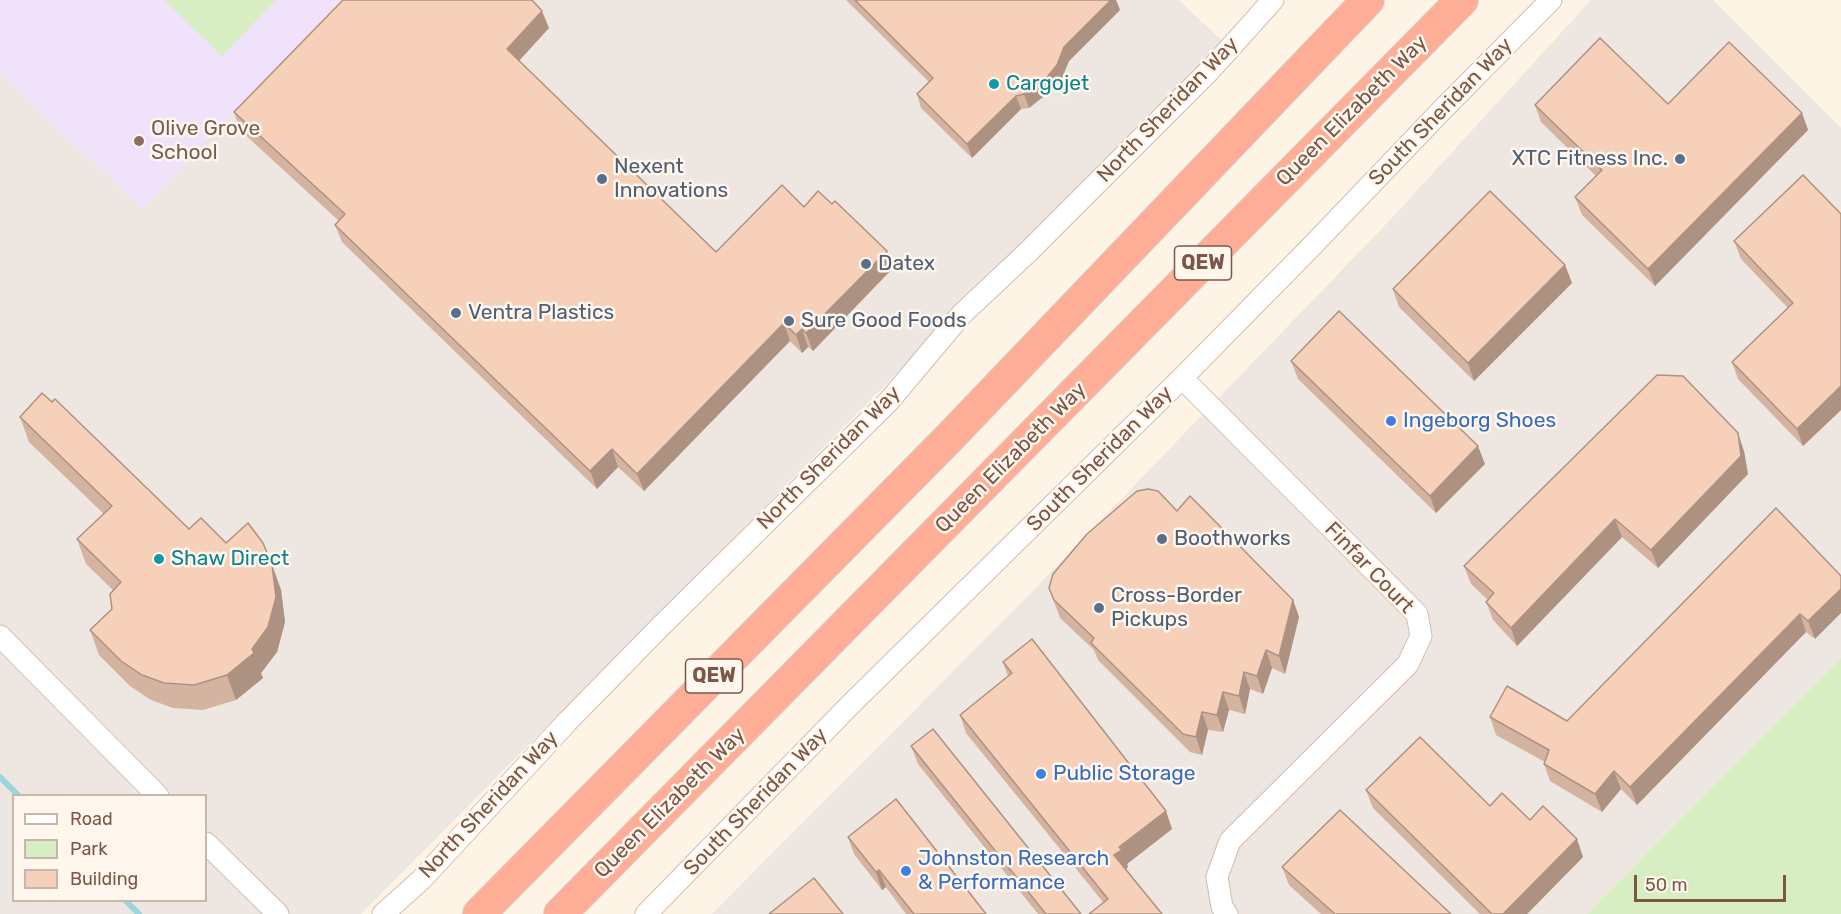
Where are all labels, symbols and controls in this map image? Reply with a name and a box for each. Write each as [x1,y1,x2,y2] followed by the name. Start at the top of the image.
[1271,30,1433,192] street label: Queen Elizabeth Way
[1092,32,1244,188] street label: North Sheridan Way
[1364,33,1518,191] street label: South Sheridan Way
[1006,71,1089,97] place label: Cargojet
[987,77,1001,91] marker: Cargojet
[151,116,260,166] place label: Olive Grove School
[132,134,146,148] marker: Olive Grove School
[1512,146,1668,172] place label: XTC Fitness Inc.
[1673,152,1687,166] marker: XTC Fitness Inc.
[614,154,728,204] place label: Nexent Innovations
[595,172,609,186] marker: Nexent Innovations
[1174,246,1232,280] road number: QEW
[878,251,935,277] place label: Datex
[859,257,873,271] marker: Datex
[468,300,614,326] place label: Ventra Plastics
[449,306,463,320] marker: Ventra Plastics
[801,308,967,334] place label: Sure Good Foods
[782,314,796,328] marker: Sure Good Foods
[930,377,1092,539] street label: Queen Elizabeth Way
[752,381,906,535] street label: North Sheridan Way
[1022,381,1178,537] street label: South Sheridan Way
[1403,408,1556,434] place label: Ingeborg Shoes
[1384,414,1398,428] marker: Ingeborg Shoes
[1319,517,1419,619] street label: Finfar Court
[1174,526,1291,552] place label: Boothworks
[1155,532,1169,546] marker: Boothworks
[171,546,289,572] place label: Shaw Direct
[152,552,166,566] marker: Shaw Direct
[1111,583,1242,633] place label: Cross-Border Pickups
[1092,601,1106,615] marker: Cross-Border Pickups
[686,659,742,693] road number: QEW
[589,722,751,884] street label: Queen Elizabeth Way
[679,723,833,881] street label: South Sheridan Way
[414,726,564,884] street label: North Sheridan Way
[1053,761,1196,787] place label: Public Storage
[1034,767,1048,781] marker: Public Storage
[12,794,207,902] legend
[70,808,113,830] text: Road
[70,838,107,860] text: Park
[918,846,1109,896] place label: Johnston Research & Performance
[1637,863,1788,901] scale bar
[899,864,913,878] marker: Johnston Research & Performance
[70,868,138,890] text: Building
[1645,874,1688,896] text: 50 m

